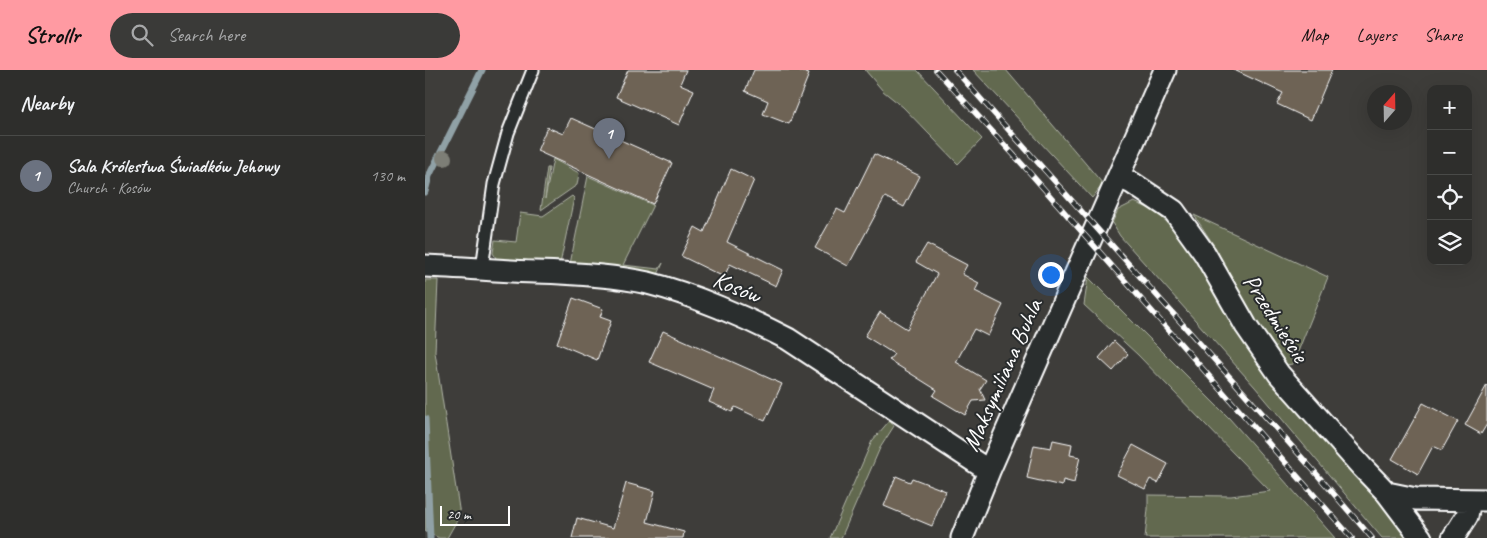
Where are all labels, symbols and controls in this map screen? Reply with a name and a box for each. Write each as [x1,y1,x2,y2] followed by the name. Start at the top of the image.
[110,13,460,58] search box
[25,20,80,50] text: Strollr
[128,21,156,49] icon: search
[168,23,245,47] text: Search here
[1301,24,1329,46] text: Map
[1357,24,1396,46] text: Layers
[1424,24,1462,46] text: Share
[1367,85,1412,130] north arrow
[1427,85,1472,265] map controls
[1427,85,1472,130] button: +
[20,90,73,116] text: Nearby
[593,118,625,159] pin: 1
[1427,130,1472,175] button: −
[67,154,279,178] text: Sala Królestwa Świadków Jehowy
[32,166,40,186] text: 1
[371,166,405,186] text: 130 m
[1427,175,1472,220] button: locate
[67,178,150,198] text: Church · Kosów
[1427,220,1472,265] button: layers
[1038,262,1064,288] your location
[709,264,766,311] street label: Kosów
[1236,268,1317,370] street label: Przedmieście
[955,293,1049,456] street label: Maksymiliana Buhla
[440,503,510,526] scale bar
[447,506,471,523] text: 20 m

